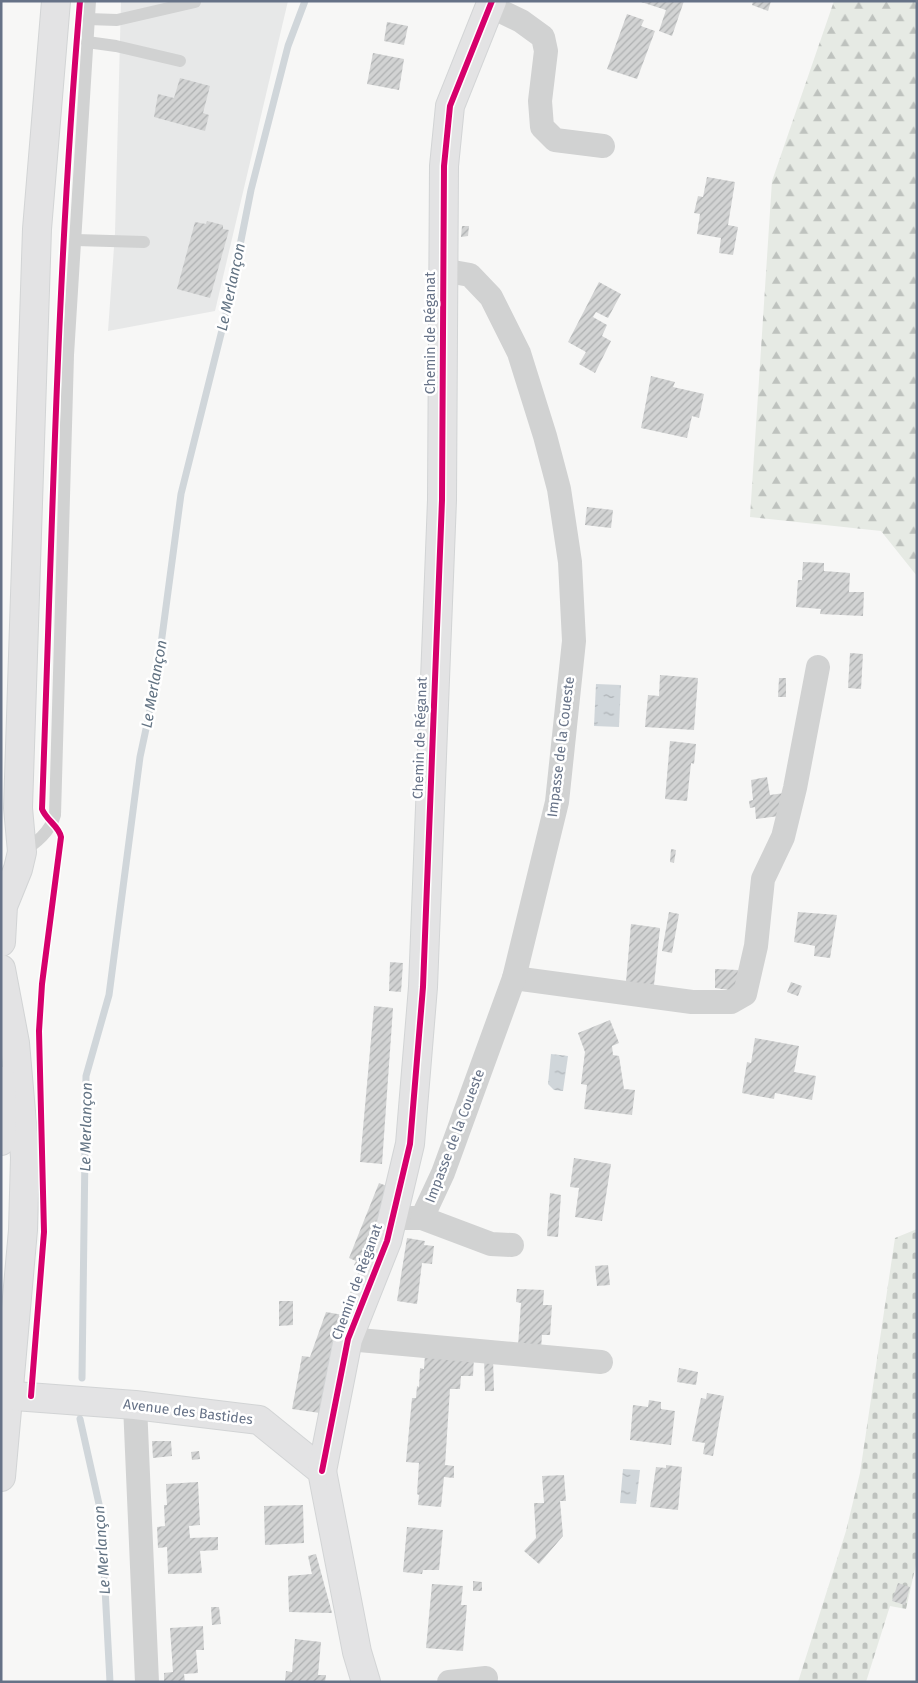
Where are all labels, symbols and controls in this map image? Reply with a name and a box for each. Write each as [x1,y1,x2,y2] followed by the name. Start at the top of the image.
[213,241,249,333] water label: Le Merlançon
[422,271,439,394] street label: Chemin de Réganat
[137,638,171,730] water label: Le Merlançon
[409,676,431,800] street label: Chemin de Réganat
[544,676,578,818] street label: Impasse de la Coueste
[422,1067,488,1205] street label: Impasse de la Coueste
[76,1082,96,1172] water label: Le Merlançon
[328,1221,386,1342] street label: Chemin de Réganat
[122,1396,254,1428] street label: Avenue des Bastides
[90,1505,114,1595] water label: Le Merlançon

